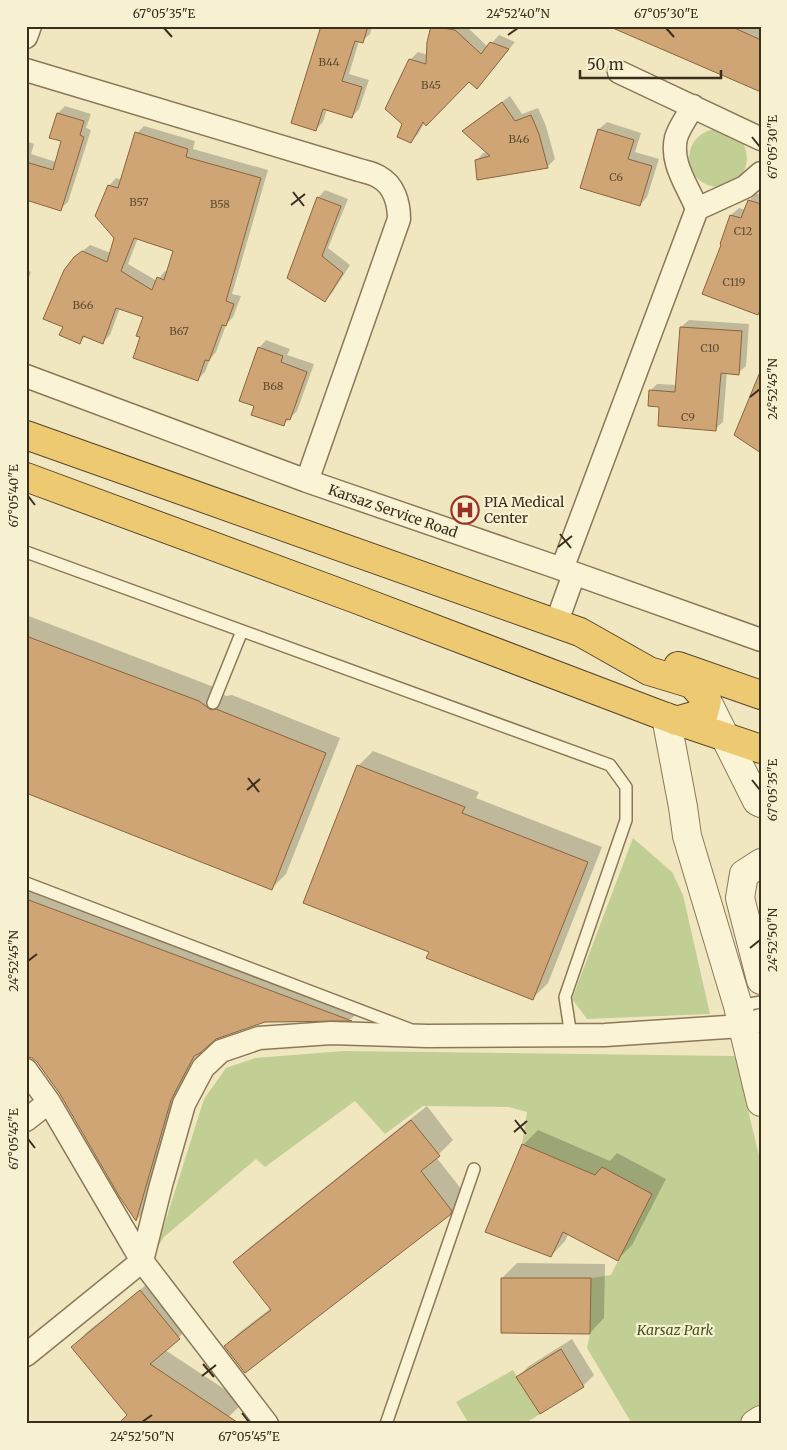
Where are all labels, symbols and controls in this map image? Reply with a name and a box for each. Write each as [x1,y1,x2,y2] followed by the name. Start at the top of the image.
[133,6,196,21] text: 67°05'35"E
[486,6,550,21] text: 24°52'40"N
[634,6,698,21] text: 67°05'30"E
[580,48,721,80] scale bar
[318,55,340,69] house number: B44
[587,55,624,74] text: 50 m
[421,78,441,92] house number: B45
[765,115,780,179] text: 67°05'30"E
[509,132,530,146] house number: B46
[609,170,623,184] house number: C6
[129,195,149,209] house number: B57
[210,197,230,211] house number: B58
[734,224,752,238] house number: C12
[723,275,746,289] house number: C119
[73,298,94,312] house number: B66
[169,324,189,338] house number: B67
[701,341,719,355] house number: C10
[765,357,780,420] text: 24°52'45"N
[263,379,284,393] house number: B68
[681,410,695,424] house number: C9
[6,464,21,528] text: 67°05'40"E
[326,480,461,542] street label: Karsaz Service Road
[484,493,565,527] place label: PIA Medical Center
[450,495,480,525] hospital icon: PIA Medical Center
[765,758,780,821] text: 67°05'35"E
[765,907,780,972] text: 24°52'50"N
[6,929,21,992] text: 24°52'45"N
[6,1108,21,1170] text: 67°05'45"E
[636,1321,714,1339] park label: Karsaz Park
[110,1429,175,1444] text: 24°52'50"N
[218,1429,280,1444] text: 67°05'45"E

